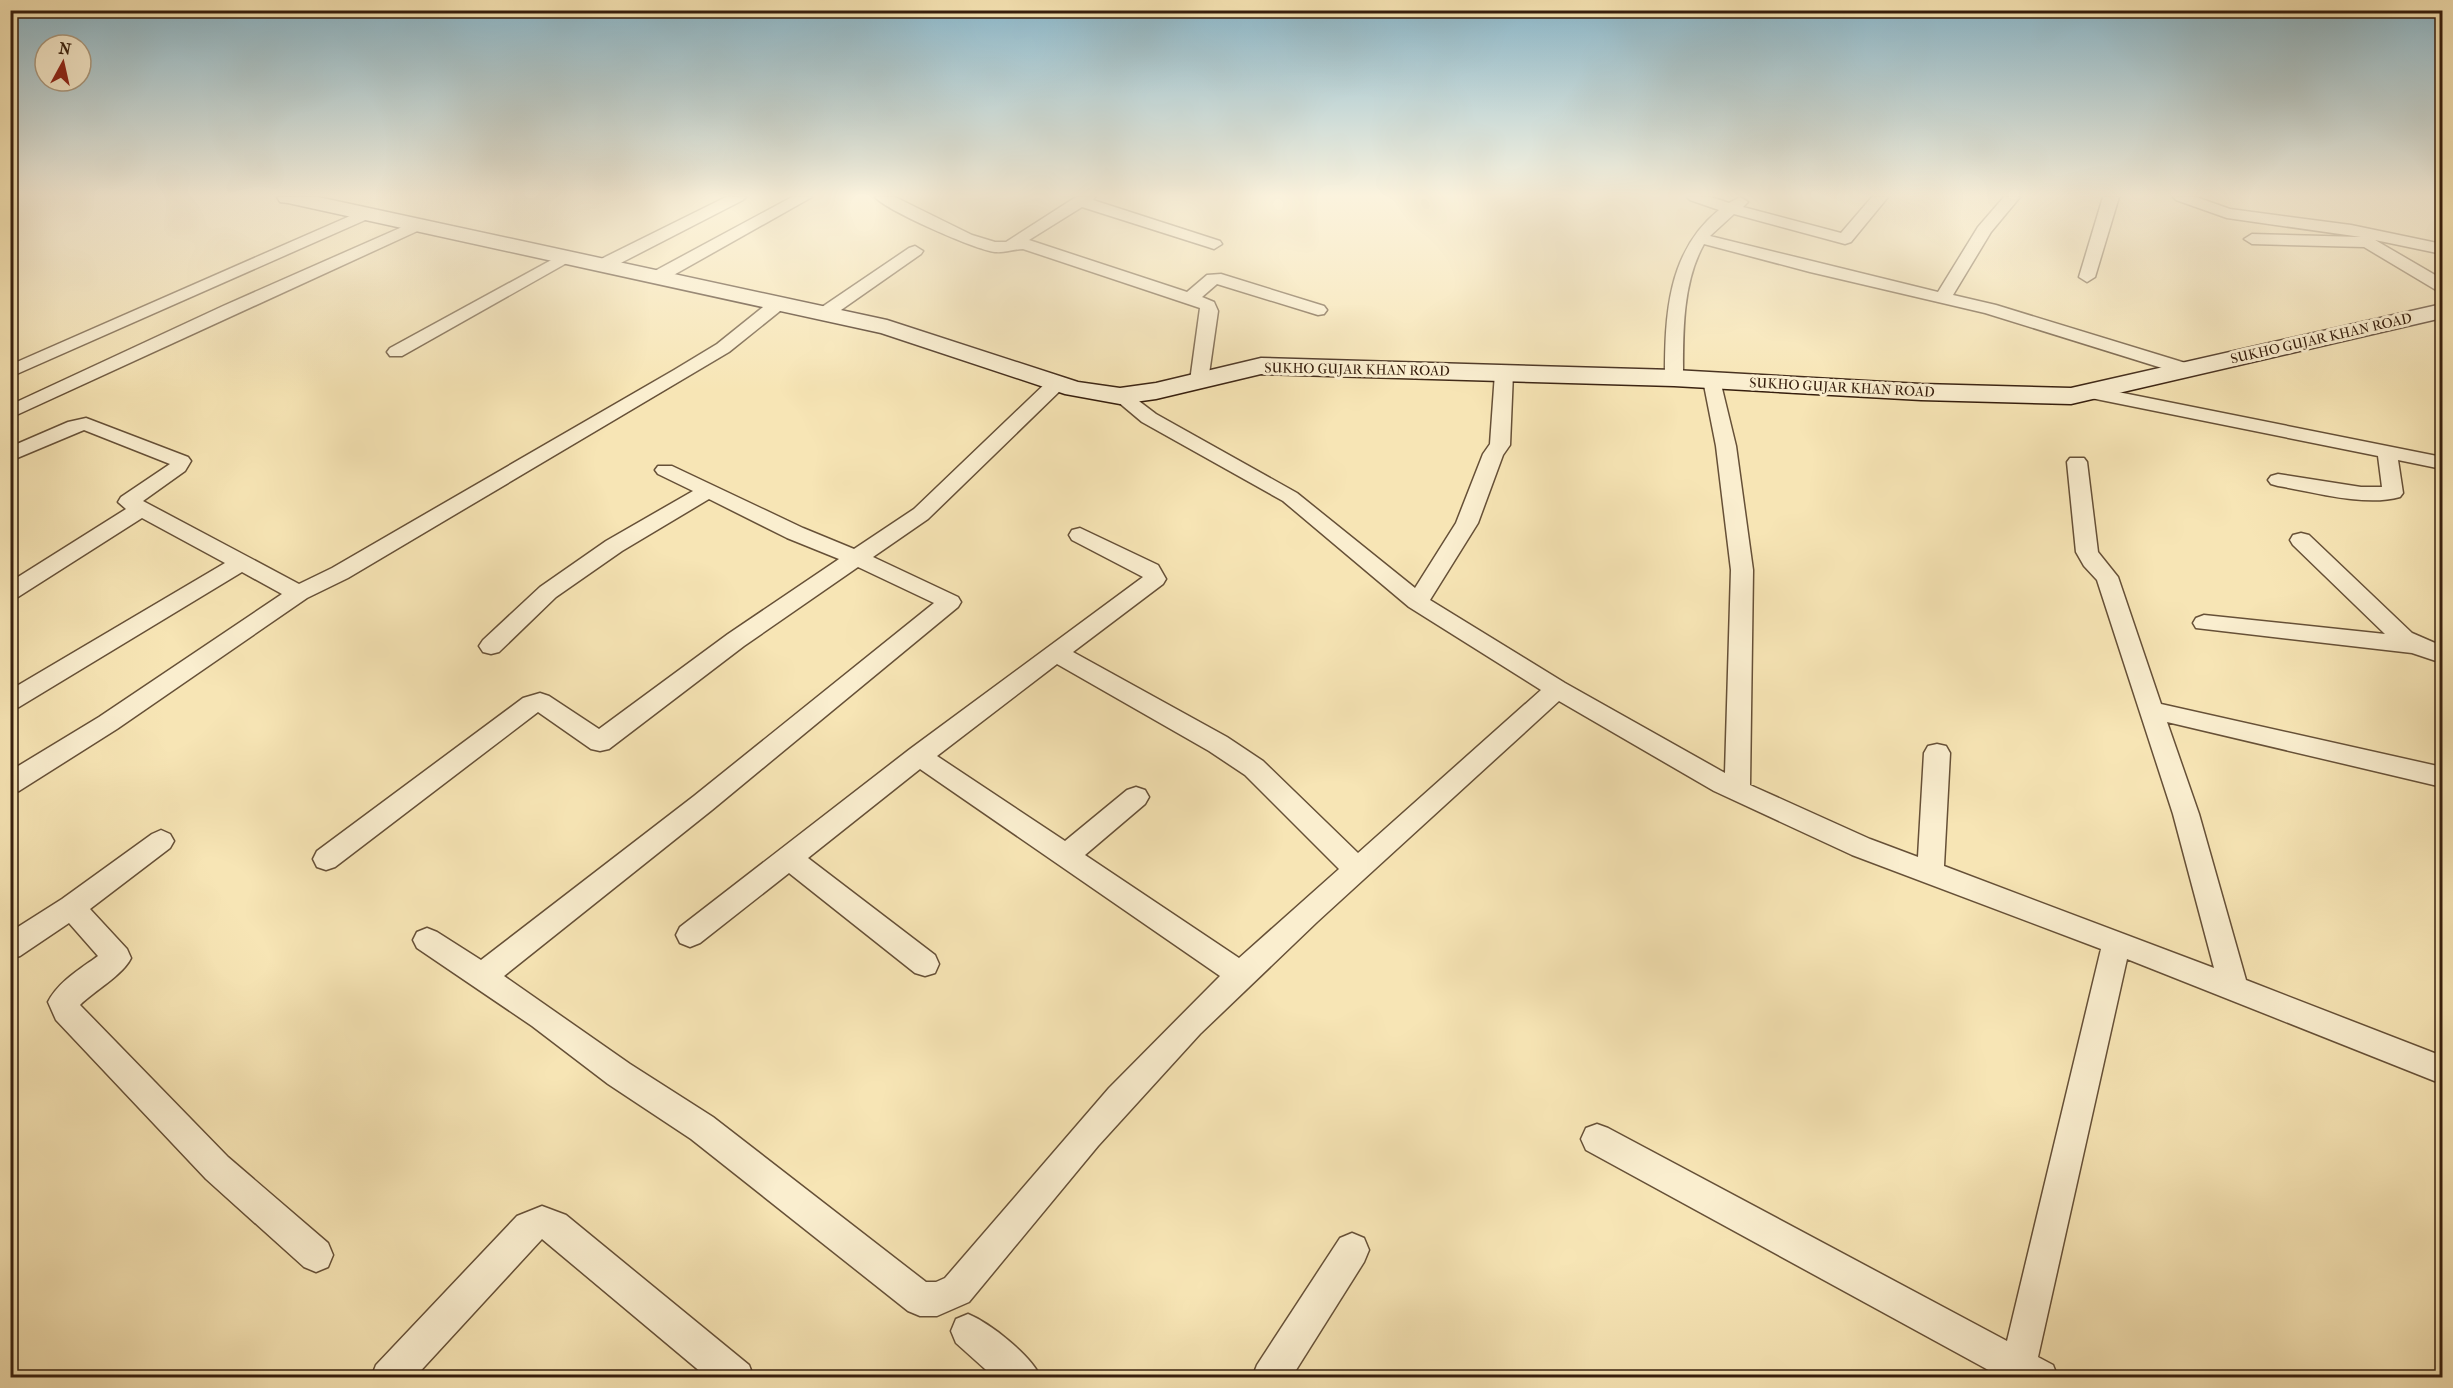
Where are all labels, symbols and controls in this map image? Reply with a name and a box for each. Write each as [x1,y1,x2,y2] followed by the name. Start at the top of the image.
[33,33,93,93] north arrow
[58,38,73,59] text: N
[2229,309,2414,368] street label: SUKHO GUJAR KHAN ROAD
[1264,359,1450,380] street label: SUKHO GUJAR KHAN ROAD
[1749,374,1935,401] street label: SUKHO GUJAR KHAN ROAD

